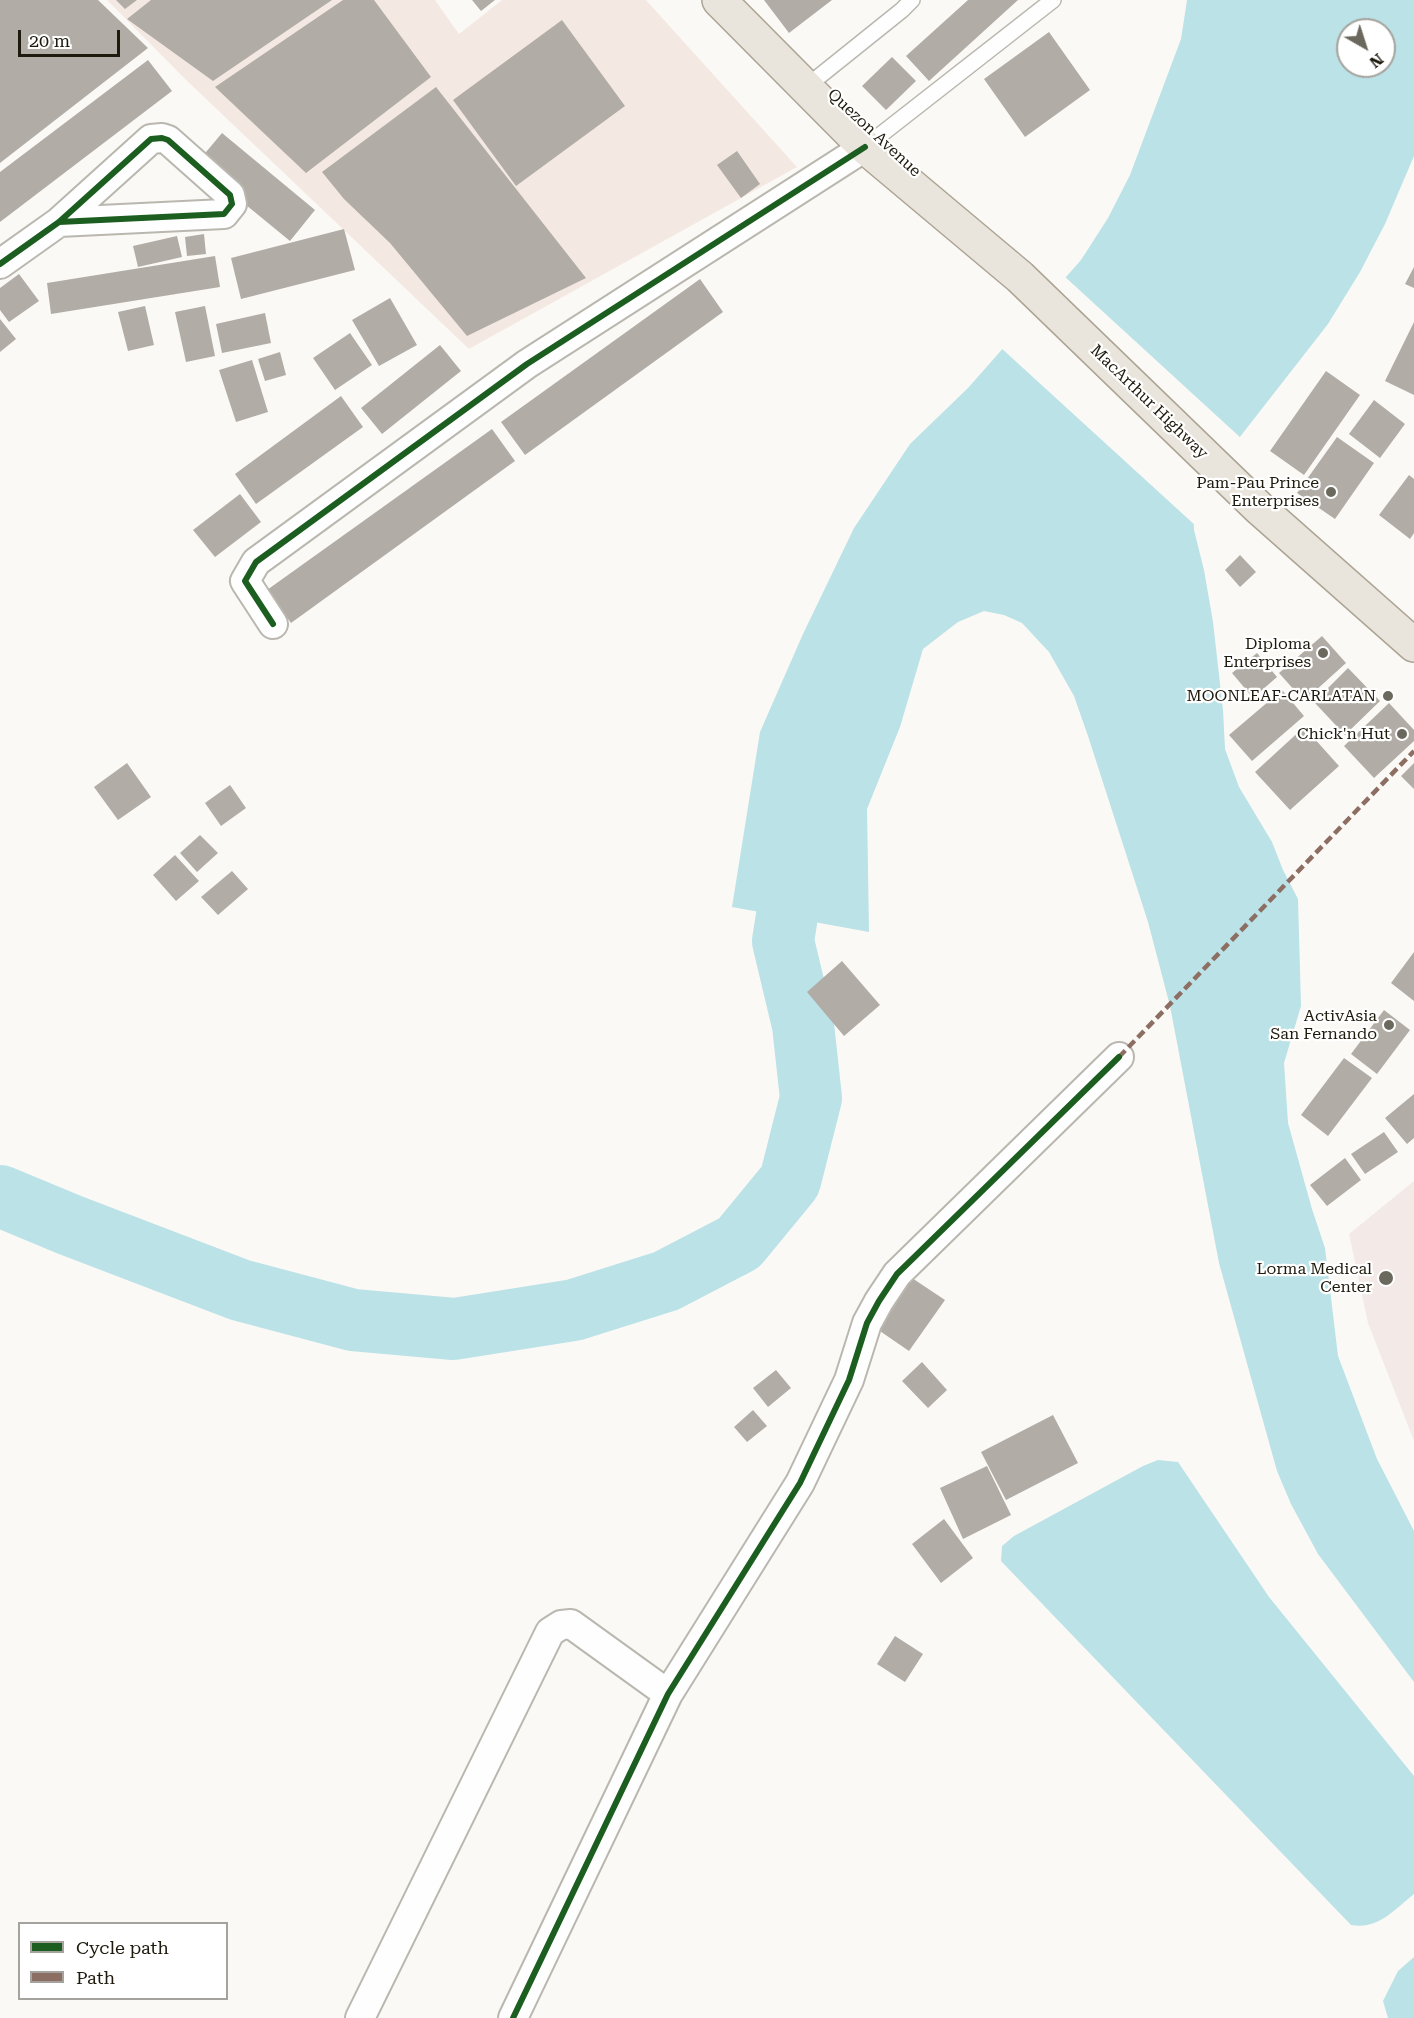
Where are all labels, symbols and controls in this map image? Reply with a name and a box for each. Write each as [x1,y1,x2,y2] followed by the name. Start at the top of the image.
[21,18,123,56] scale bar
[1336,18,1396,78] north arrow
[29,30,70,51] text: 20 m
[1366,50,1387,72] text: N
[823,85,925,181] street label: Quezon Avenue
[1086,341,1212,463] street label: MacArthur Highway
[1196,473,1319,511] place label: Pam-Pau Prince Enterprises
[1324,485,1338,499] marker: Pam-Pau Prince Enterprises
[1223,634,1311,672] place label: Diploma Enterprises
[1316,646,1330,660] marker: Diploma Enterprises
[1187,686,1376,706] place label: MOONLEAF-CARLATAN
[1381,689,1395,703] marker: MOONLEAF-CARLATAN
[1297,724,1390,744] place label: Chick'n Hut
[1395,727,1409,741] marker: Chick'n Hut
[1270,1006,1377,1044] place label: ActivAsia San Fernando
[1382,1018,1396,1032] marker: ActivAsia San Fernando
[1256,1259,1372,1297] place label: Lorma Medical Center
[1377,1269,1395,1287] marker: Lorma Medical Center
[18,1922,228,2000] legend
[76,1937,169,1958] text: Cycle path
[76,1967,115,1988] text: Path

